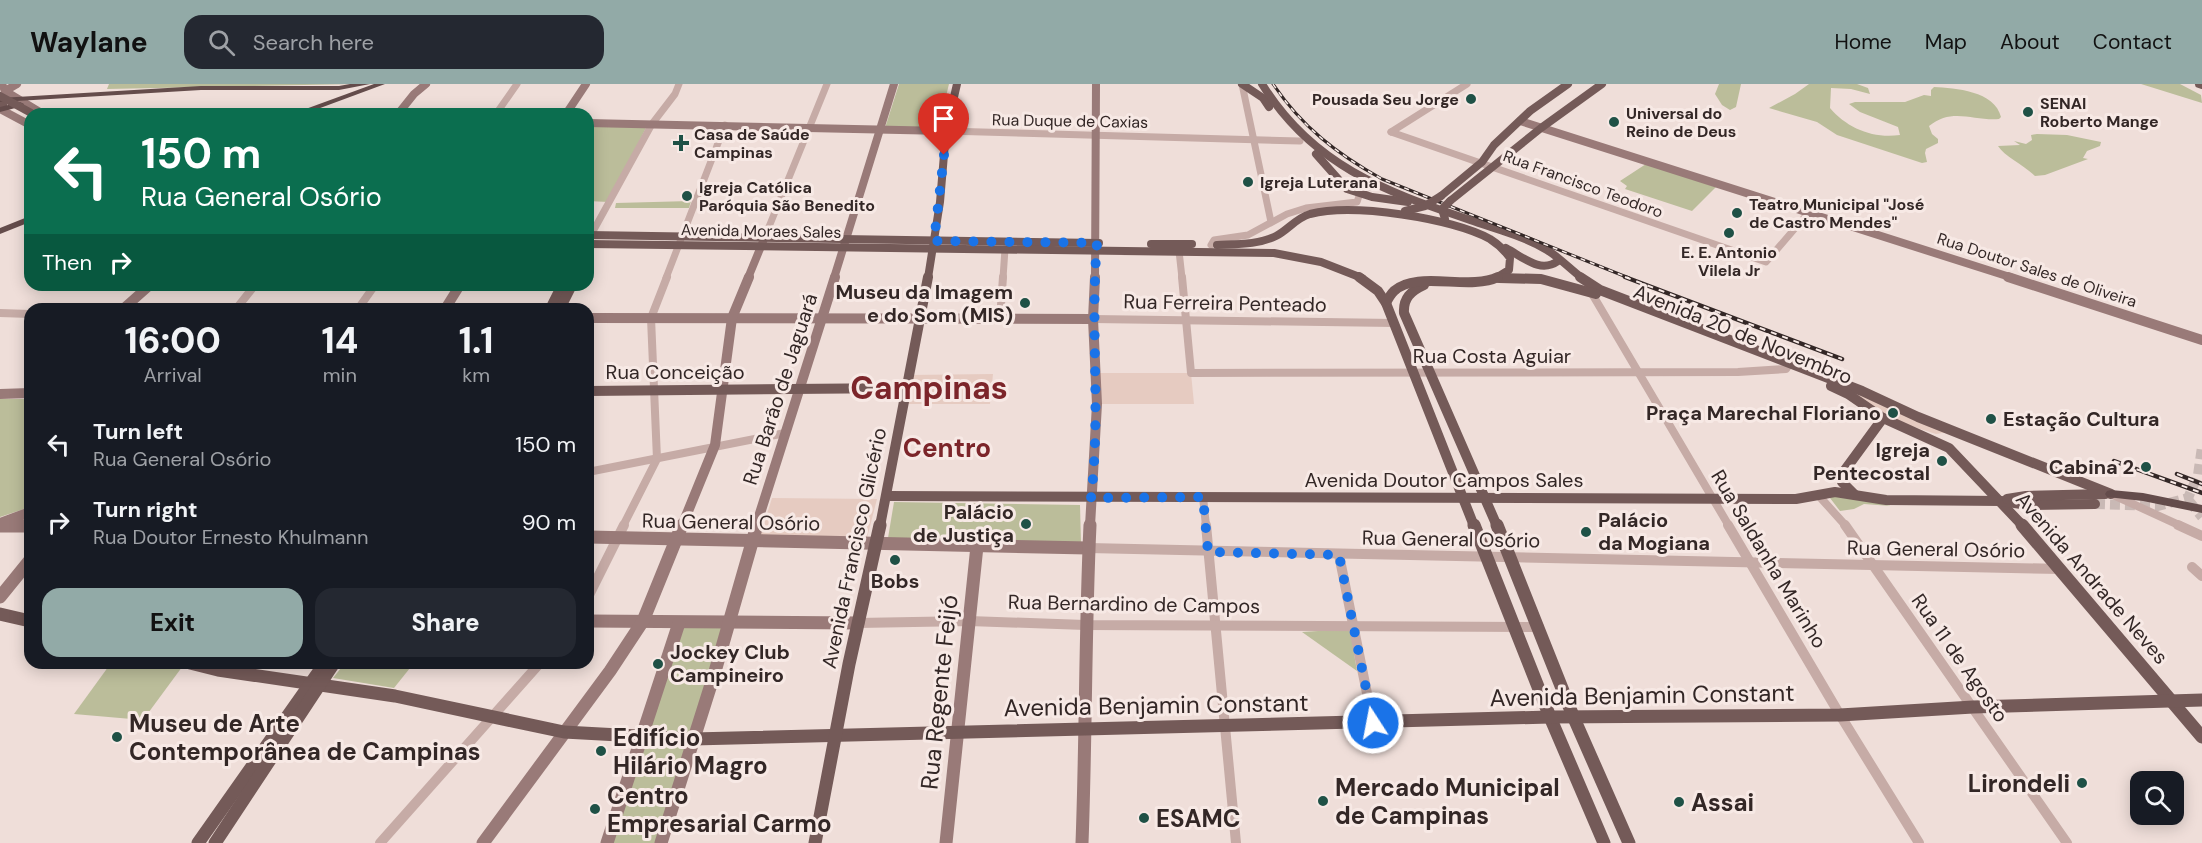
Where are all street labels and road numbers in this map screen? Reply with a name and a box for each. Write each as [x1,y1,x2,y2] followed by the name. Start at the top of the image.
[992,109,1148,133] street label: Rua Duque de Caxias
[1500,145,1666,223] street label: Rua Francisco Teodoro
[681,219,841,243] street label: Avenida Moraes Sales
[1935,228,2139,312] street label: Rua Doutor Sales de Oliveira
[1630,278,1856,390] street label: Avenida 20 de Novembro
[1123,288,1327,318] street label: Rua Ferreira Penteado
[737,290,823,488] street label: Rua Barão de Jaguará
[1413,343,1571,369] street label: Rua Costa Aguiar
[606,359,745,385] street label: Rua Conceição
[816,425,892,671] street label: Avenida Francisco Glicério
[1705,465,1833,653] street label: Rua Saldanha Marinho
[1304,467,1584,493] street label: Avenida Doutor Campos Sales
[2010,487,2174,669] street label: Avenida Andrade Neves
[642,507,820,537] street label: Rua General Osório
[1362,524,1540,554] street label: Rua General Osório
[1847,534,2025,564] street label: Rua General Osório
[1906,588,2014,728] street label: Rua 11 de Agosto
[1008,589,1260,619] street label: Rua Bernardino de Campos
[913,593,965,791] street label: Rua Regente Feijó
[1489,677,1795,713] street label: Avenida Benjamin Constant
[1003,687,1309,723] street label: Avenida Benjamin Constant

